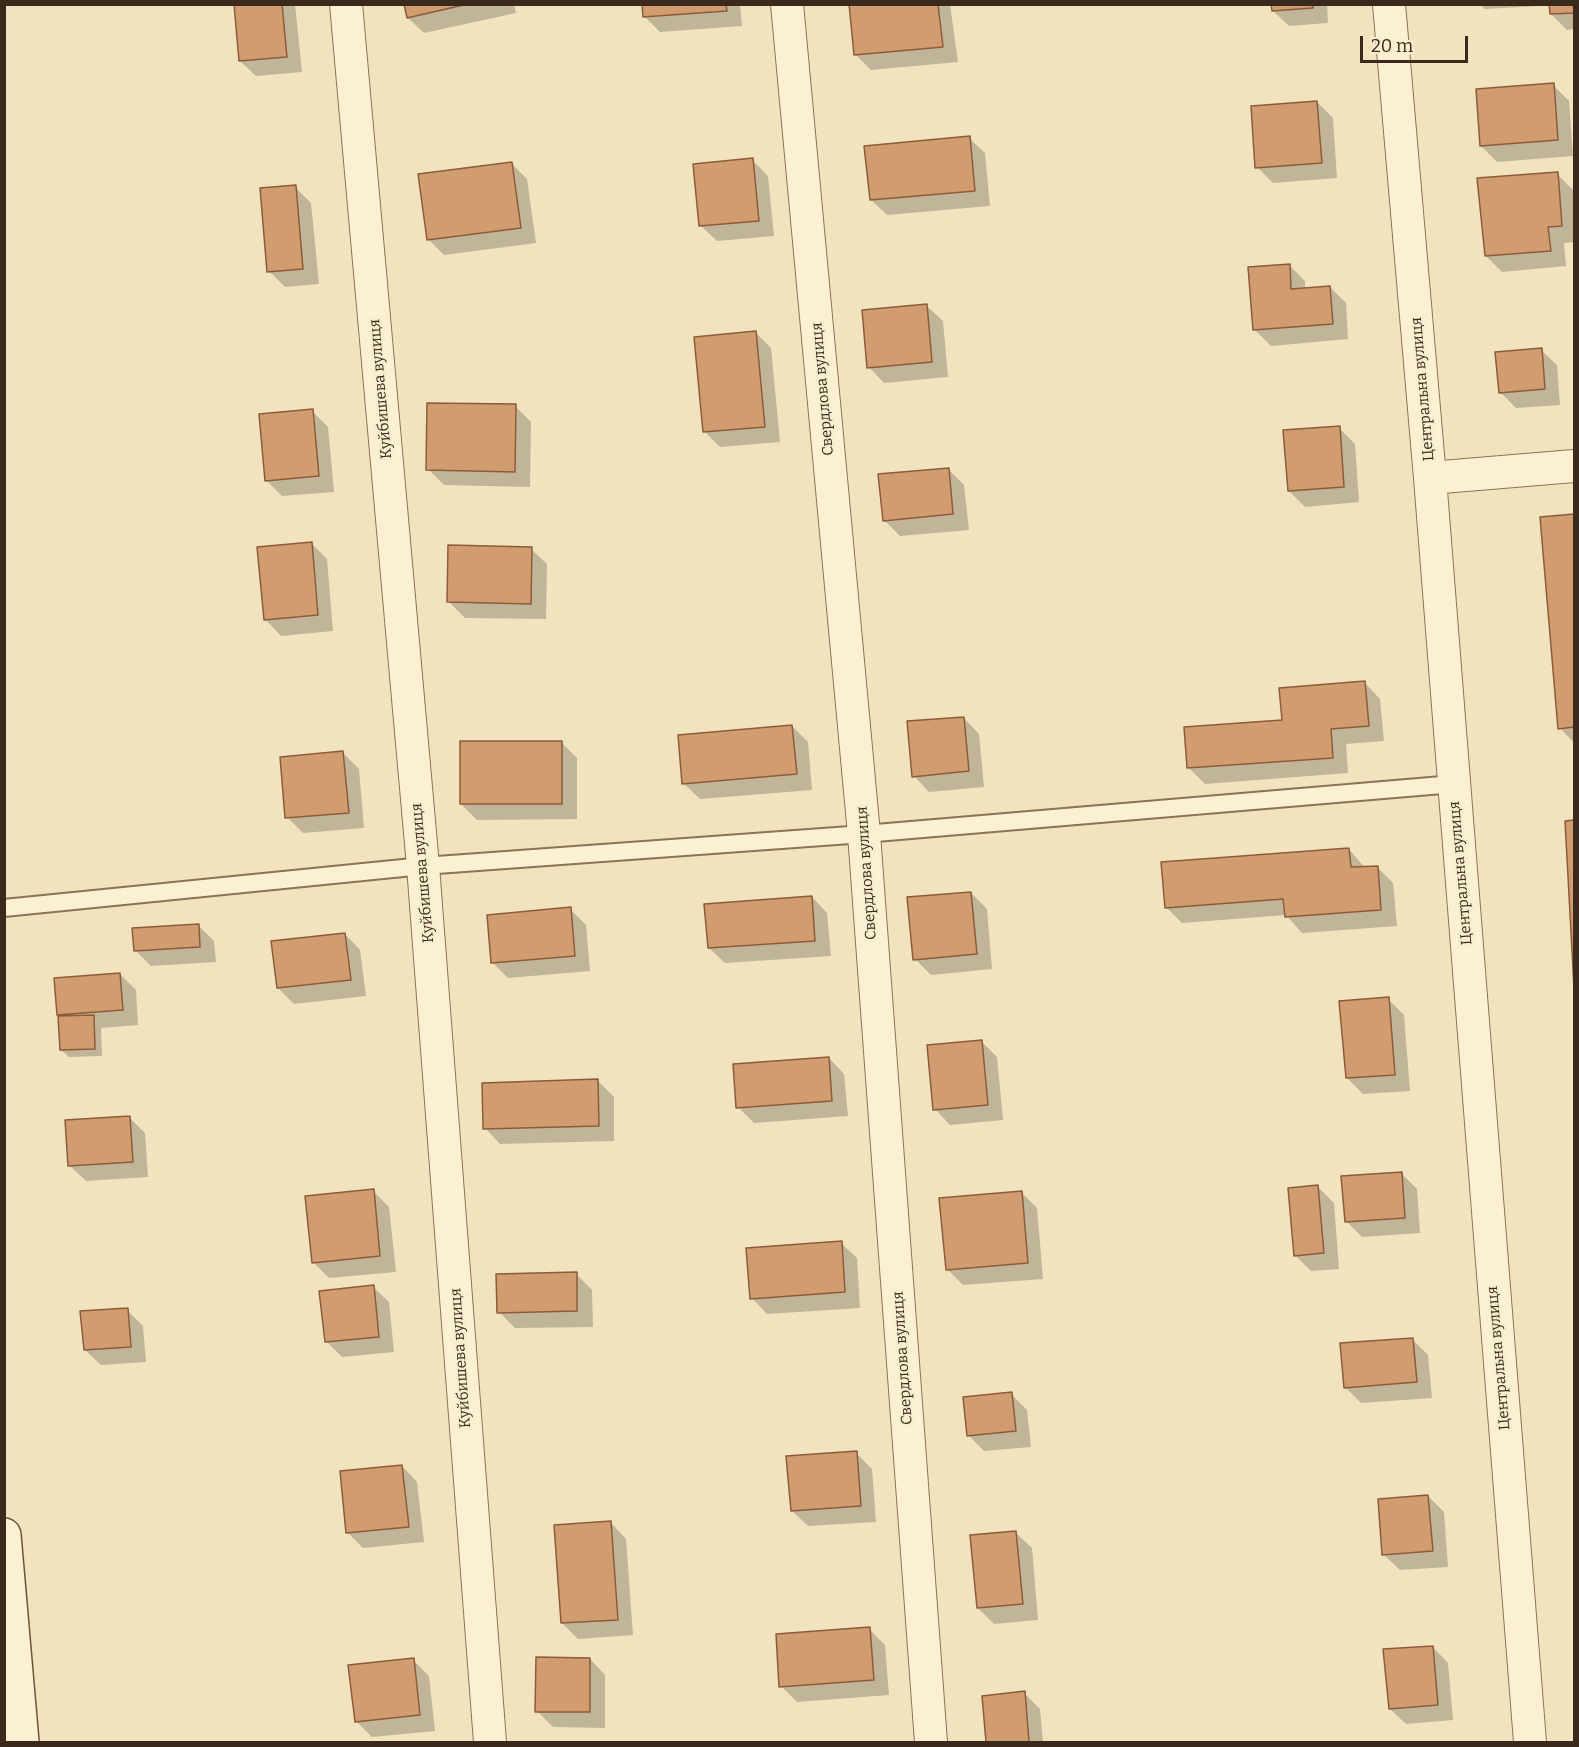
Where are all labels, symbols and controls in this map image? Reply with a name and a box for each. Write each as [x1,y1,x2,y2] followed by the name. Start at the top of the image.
[1363,24,1471,62] scale bar
[1371,35,1413,57] text: 20 m
[1408,316,1438,462] street label: Центральна вулиця
[366,318,396,460] street label: Куйбишева вулиця
[808,322,838,456] street label: Свердлова вулиця
[1446,800,1476,946] street label: Центральна вулиця
[408,802,438,944] street label: Куйбишева вулиця
[853,806,881,940] street label: Свердлова вулиця
[1484,1285,1514,1431] street label: Центральна вулиця
[447,1287,475,1429] street label: Куйбишева вулиця
[889,1291,917,1425] street label: Свердлова вулиця

